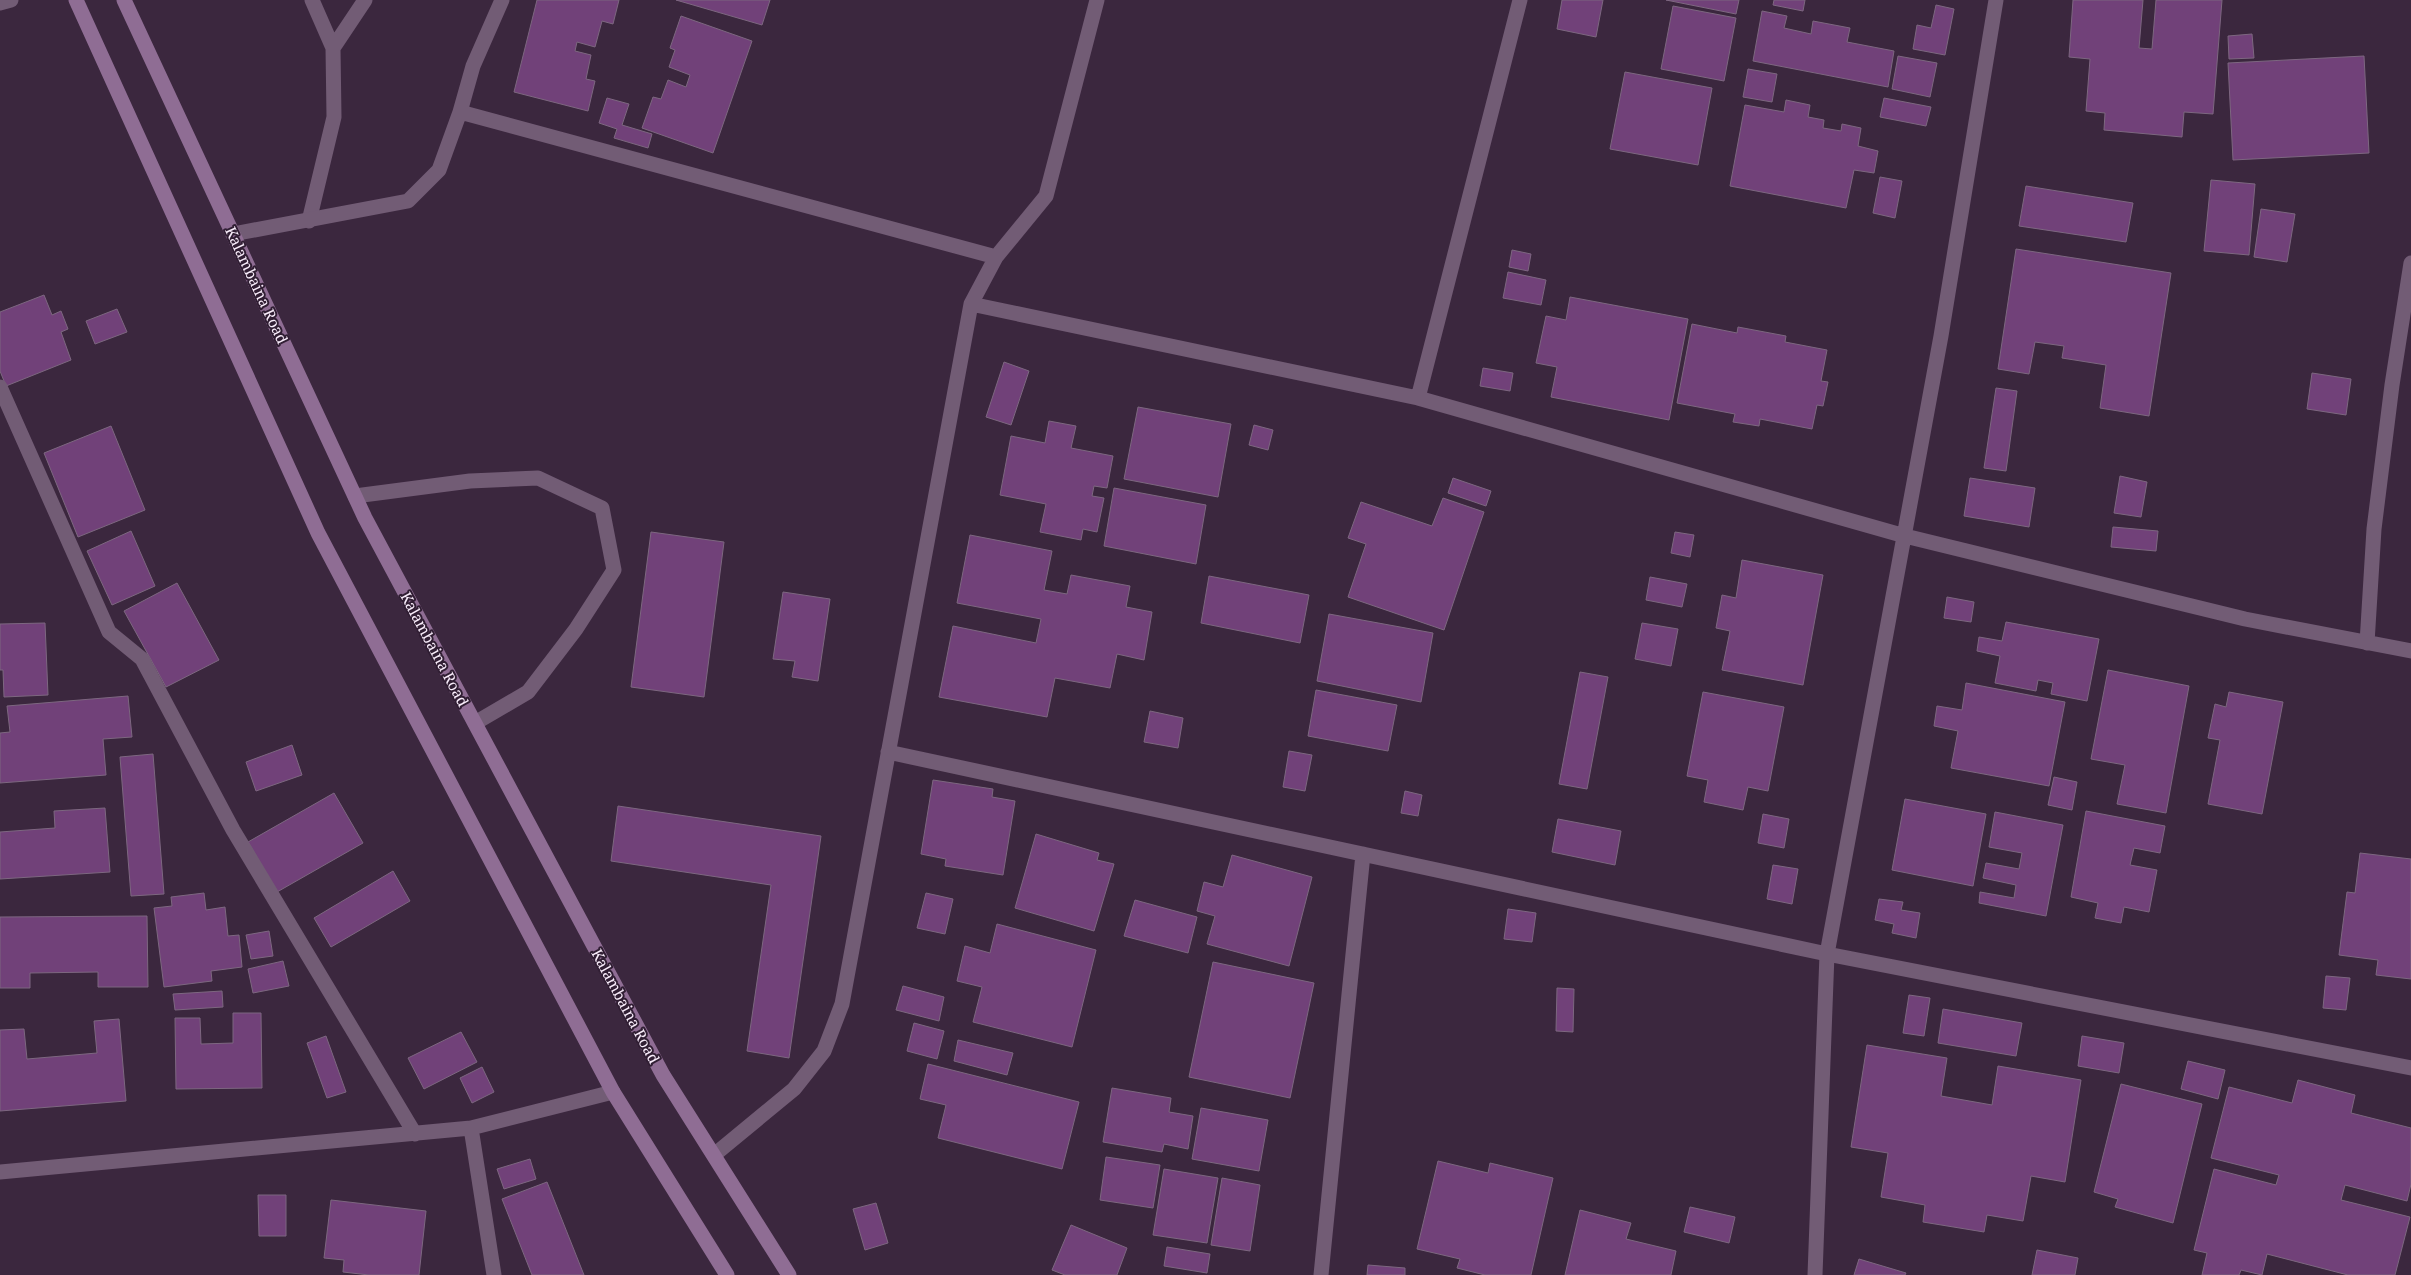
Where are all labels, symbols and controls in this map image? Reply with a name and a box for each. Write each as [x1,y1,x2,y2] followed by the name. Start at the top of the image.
[221,223,293,347] street label: Kalambaina Road
[396,588,474,710] street label: Kalambaina Road
[587,945,665,1067] street label: Kalambaina Road

